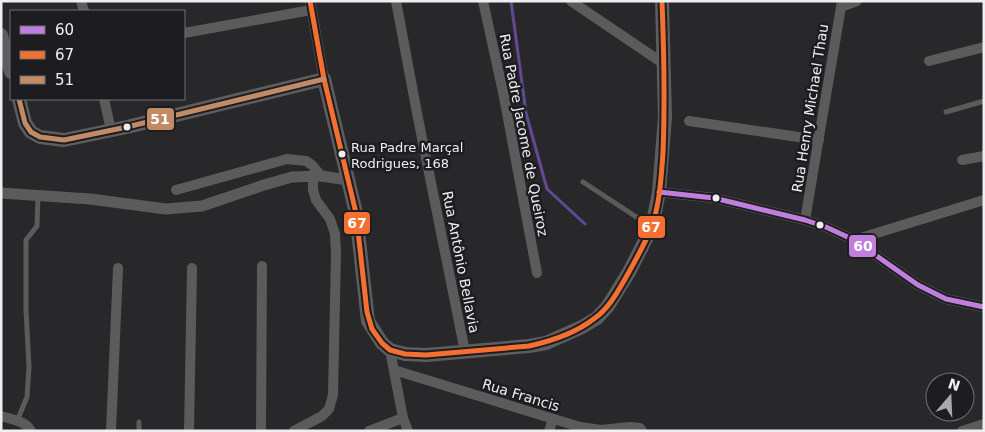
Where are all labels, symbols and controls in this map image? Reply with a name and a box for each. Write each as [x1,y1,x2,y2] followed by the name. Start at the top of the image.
[10,10,185,100] legend
[55,21,74,39] text: 60
[789,23,831,193] street label: Rua Henry Michael Thau
[496,32,552,238] street label: Rua Padre Jacome de Queiroz
[55,46,74,64] text: 67
[55,71,74,89] text: 51
[146,107,175,131] line badge: 51
[150,111,170,127] text: 51
[122,122,132,132] unlabelled marker
[351,140,463,171] place label: Rua Padre Marçal Rodrigues, 168
[337,149,347,159] marker: Rua Padre Marçal Rodrigues, 168
[439,189,483,335] street label: Rua Antônio Bellavia
[711,193,721,203] unlabelled marker
[343,211,371,235] line badge: 67
[347,215,367,231] text: 67
[637,215,666,239] line badge: 67
[641,219,661,235] text: 67
[815,220,825,230] unlabelled marker
[848,234,877,258] line badge: 60
[853,238,873,254] text: 60
[925,372,975,422] north arrow
[946,375,962,394] text: N
[480,376,562,414] street label: Rua Francis

